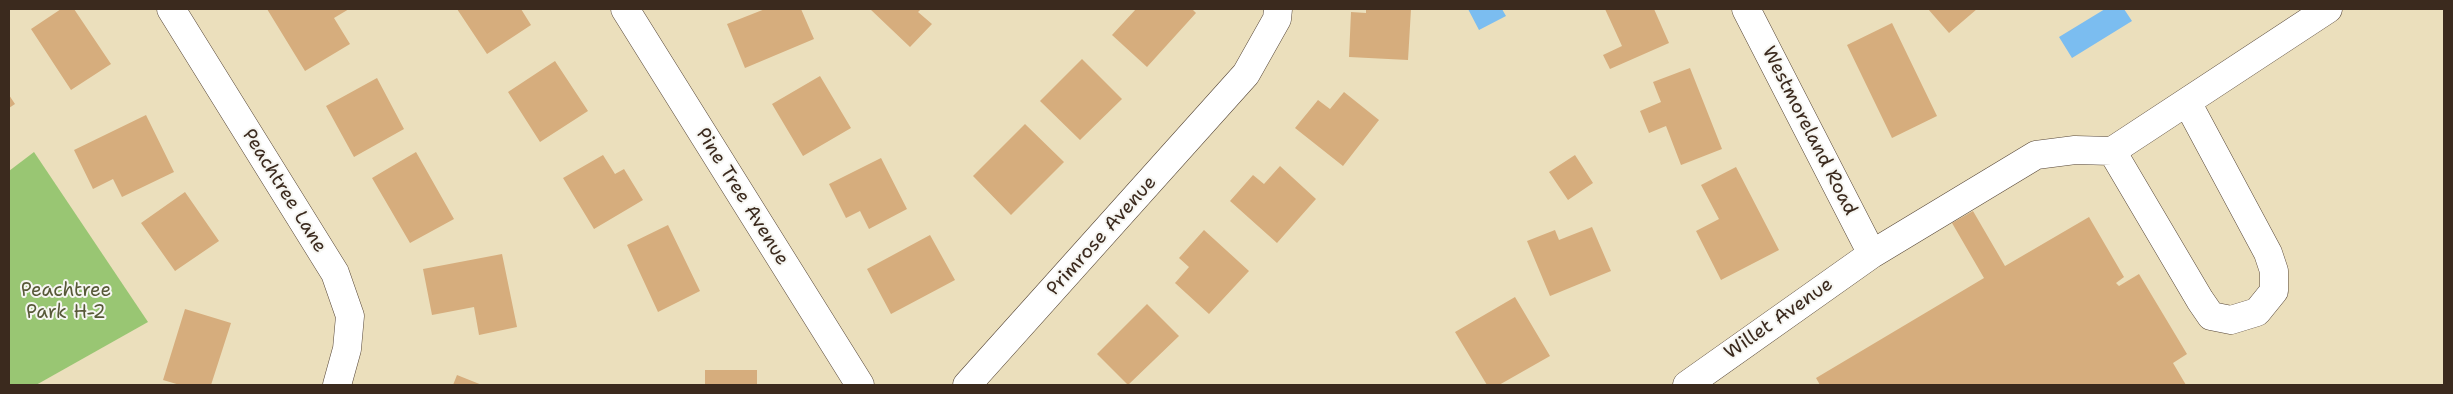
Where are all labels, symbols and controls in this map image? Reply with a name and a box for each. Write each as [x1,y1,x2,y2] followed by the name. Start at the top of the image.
[1757,43,1861,219] street label: Westmoreland Road
[691,124,793,270] street label: Pine Tree Avenue
[237,125,331,257] street label: Peachtree Lane
[1042,172,1162,300] street label: Primrose Avenue
[1720,273,1838,365] street label: Willet Avenue
[21,280,111,324] park label: Peachtree Park H-2

